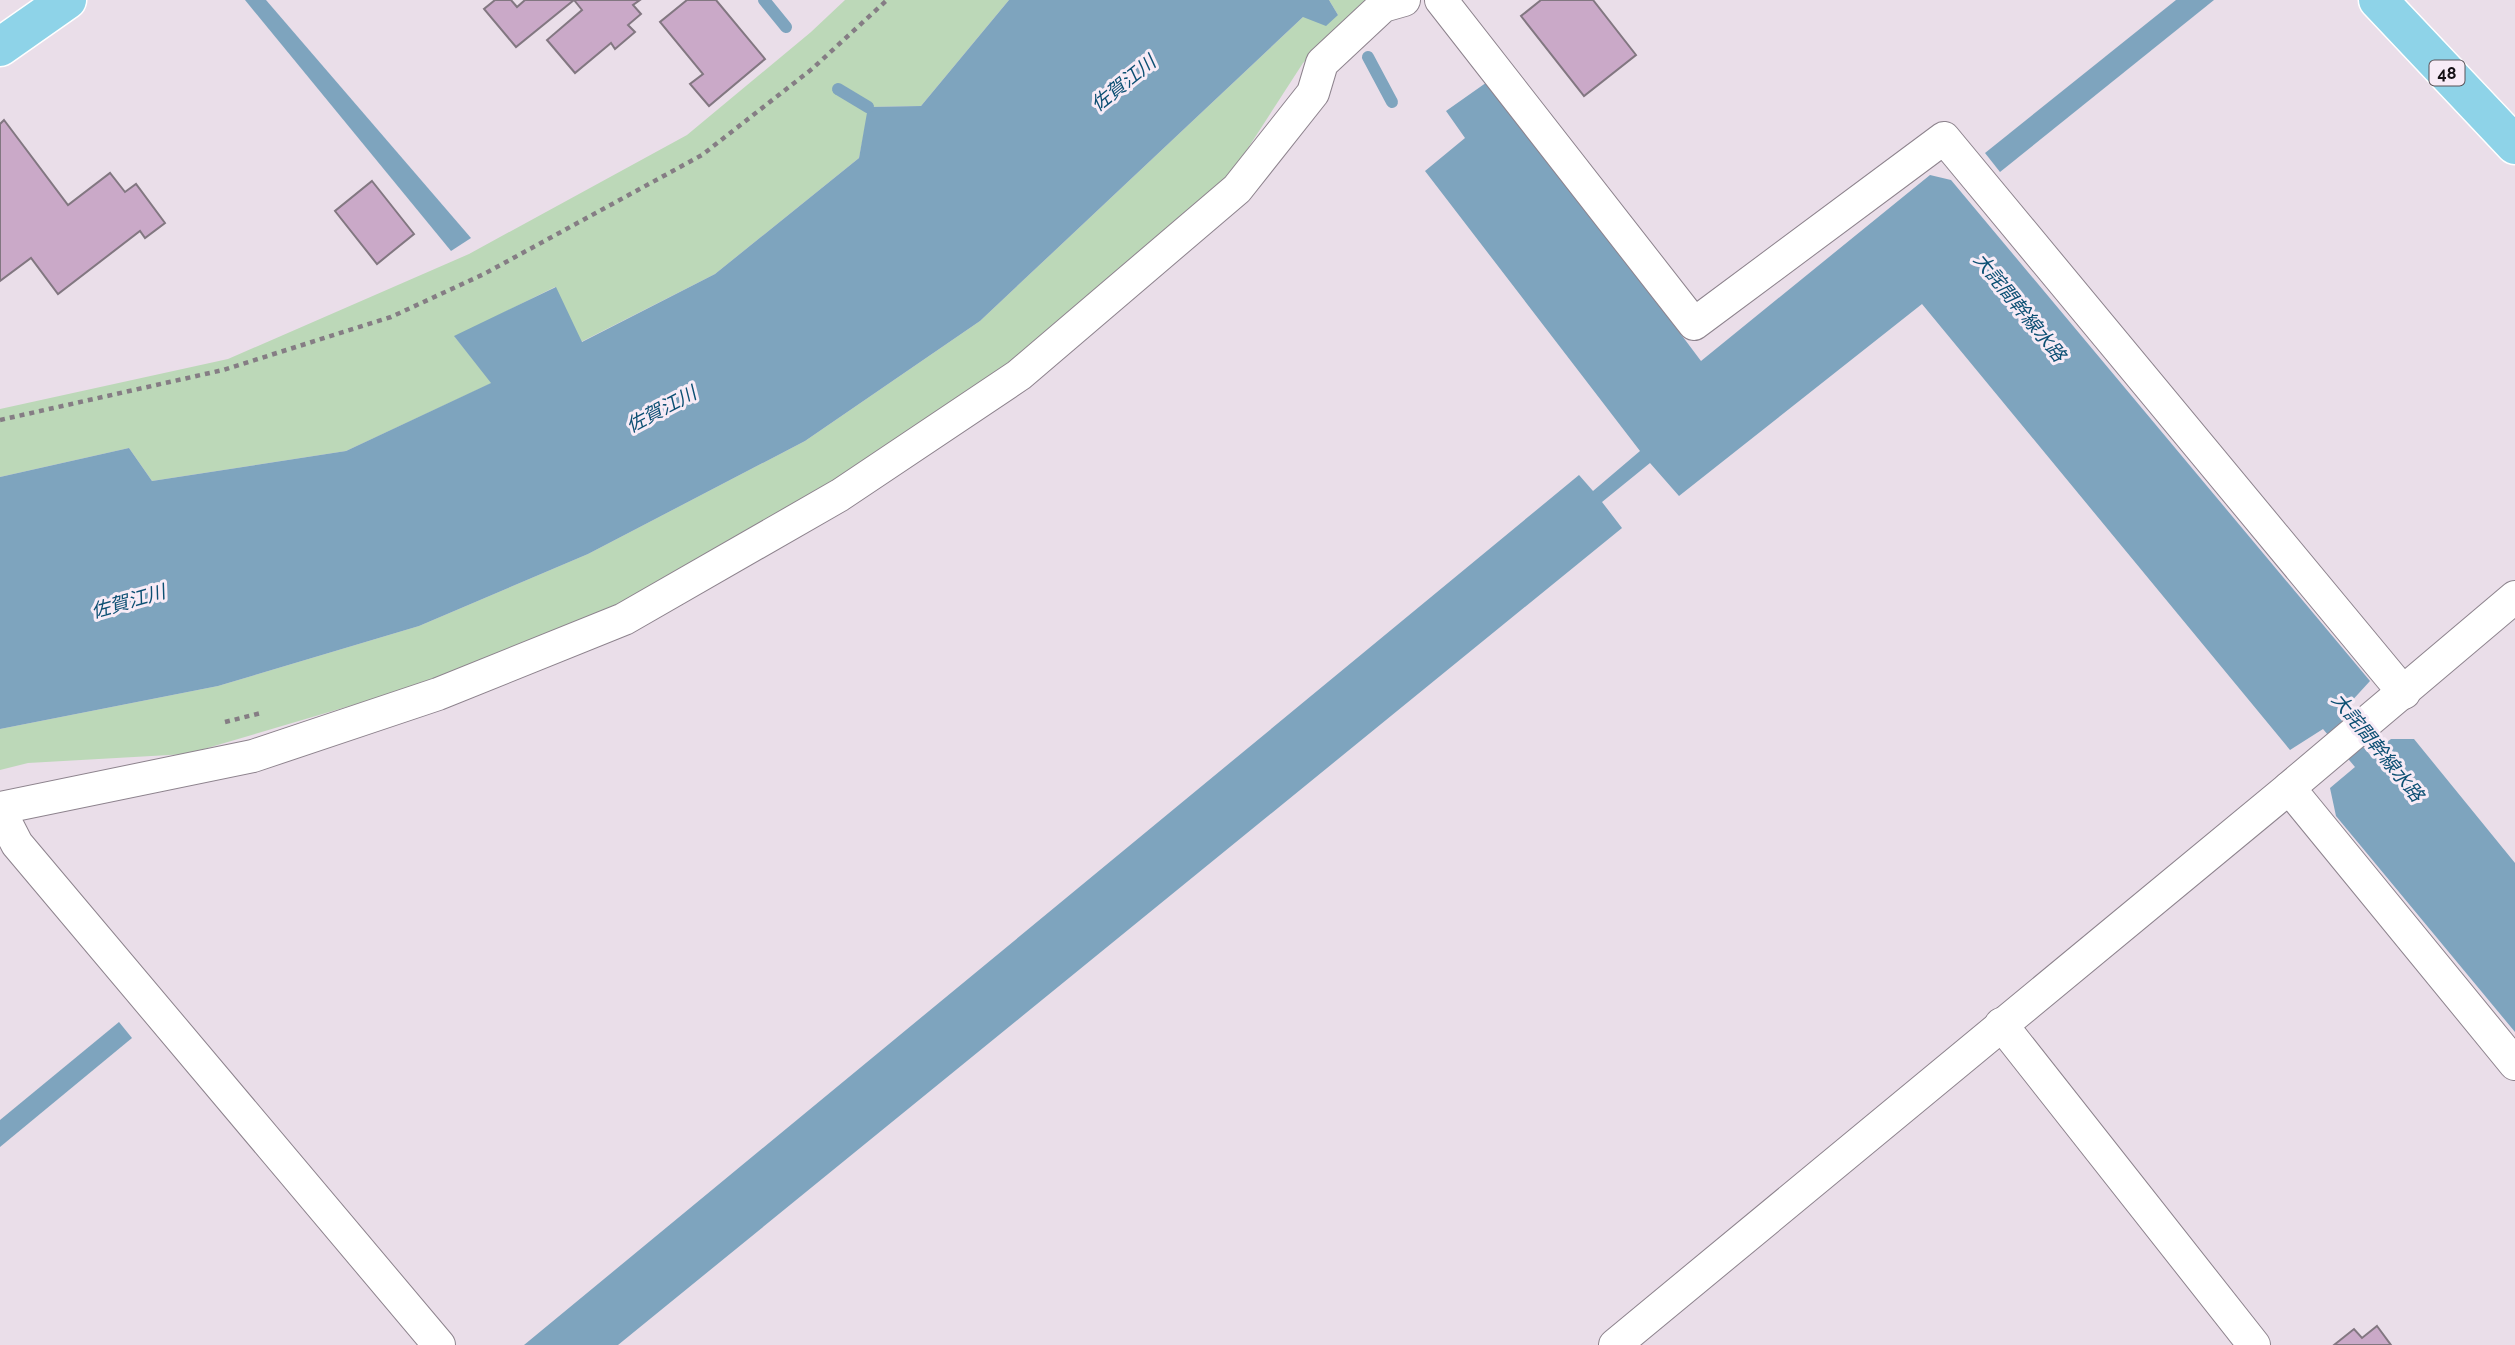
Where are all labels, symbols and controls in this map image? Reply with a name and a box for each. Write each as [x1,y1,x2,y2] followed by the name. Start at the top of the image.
[1087,49,1161,115] water label: 佐賀江川
[2430,60,2464,86] road number: 48
[1970,248,2072,367] water label: 大詫間幹線水路
[622,381,701,437] water label: 佐賀江川
[88,579,169,622] water label: 佐賀江川
[2328,688,2430,807] water label: 大詫間幹線水路

